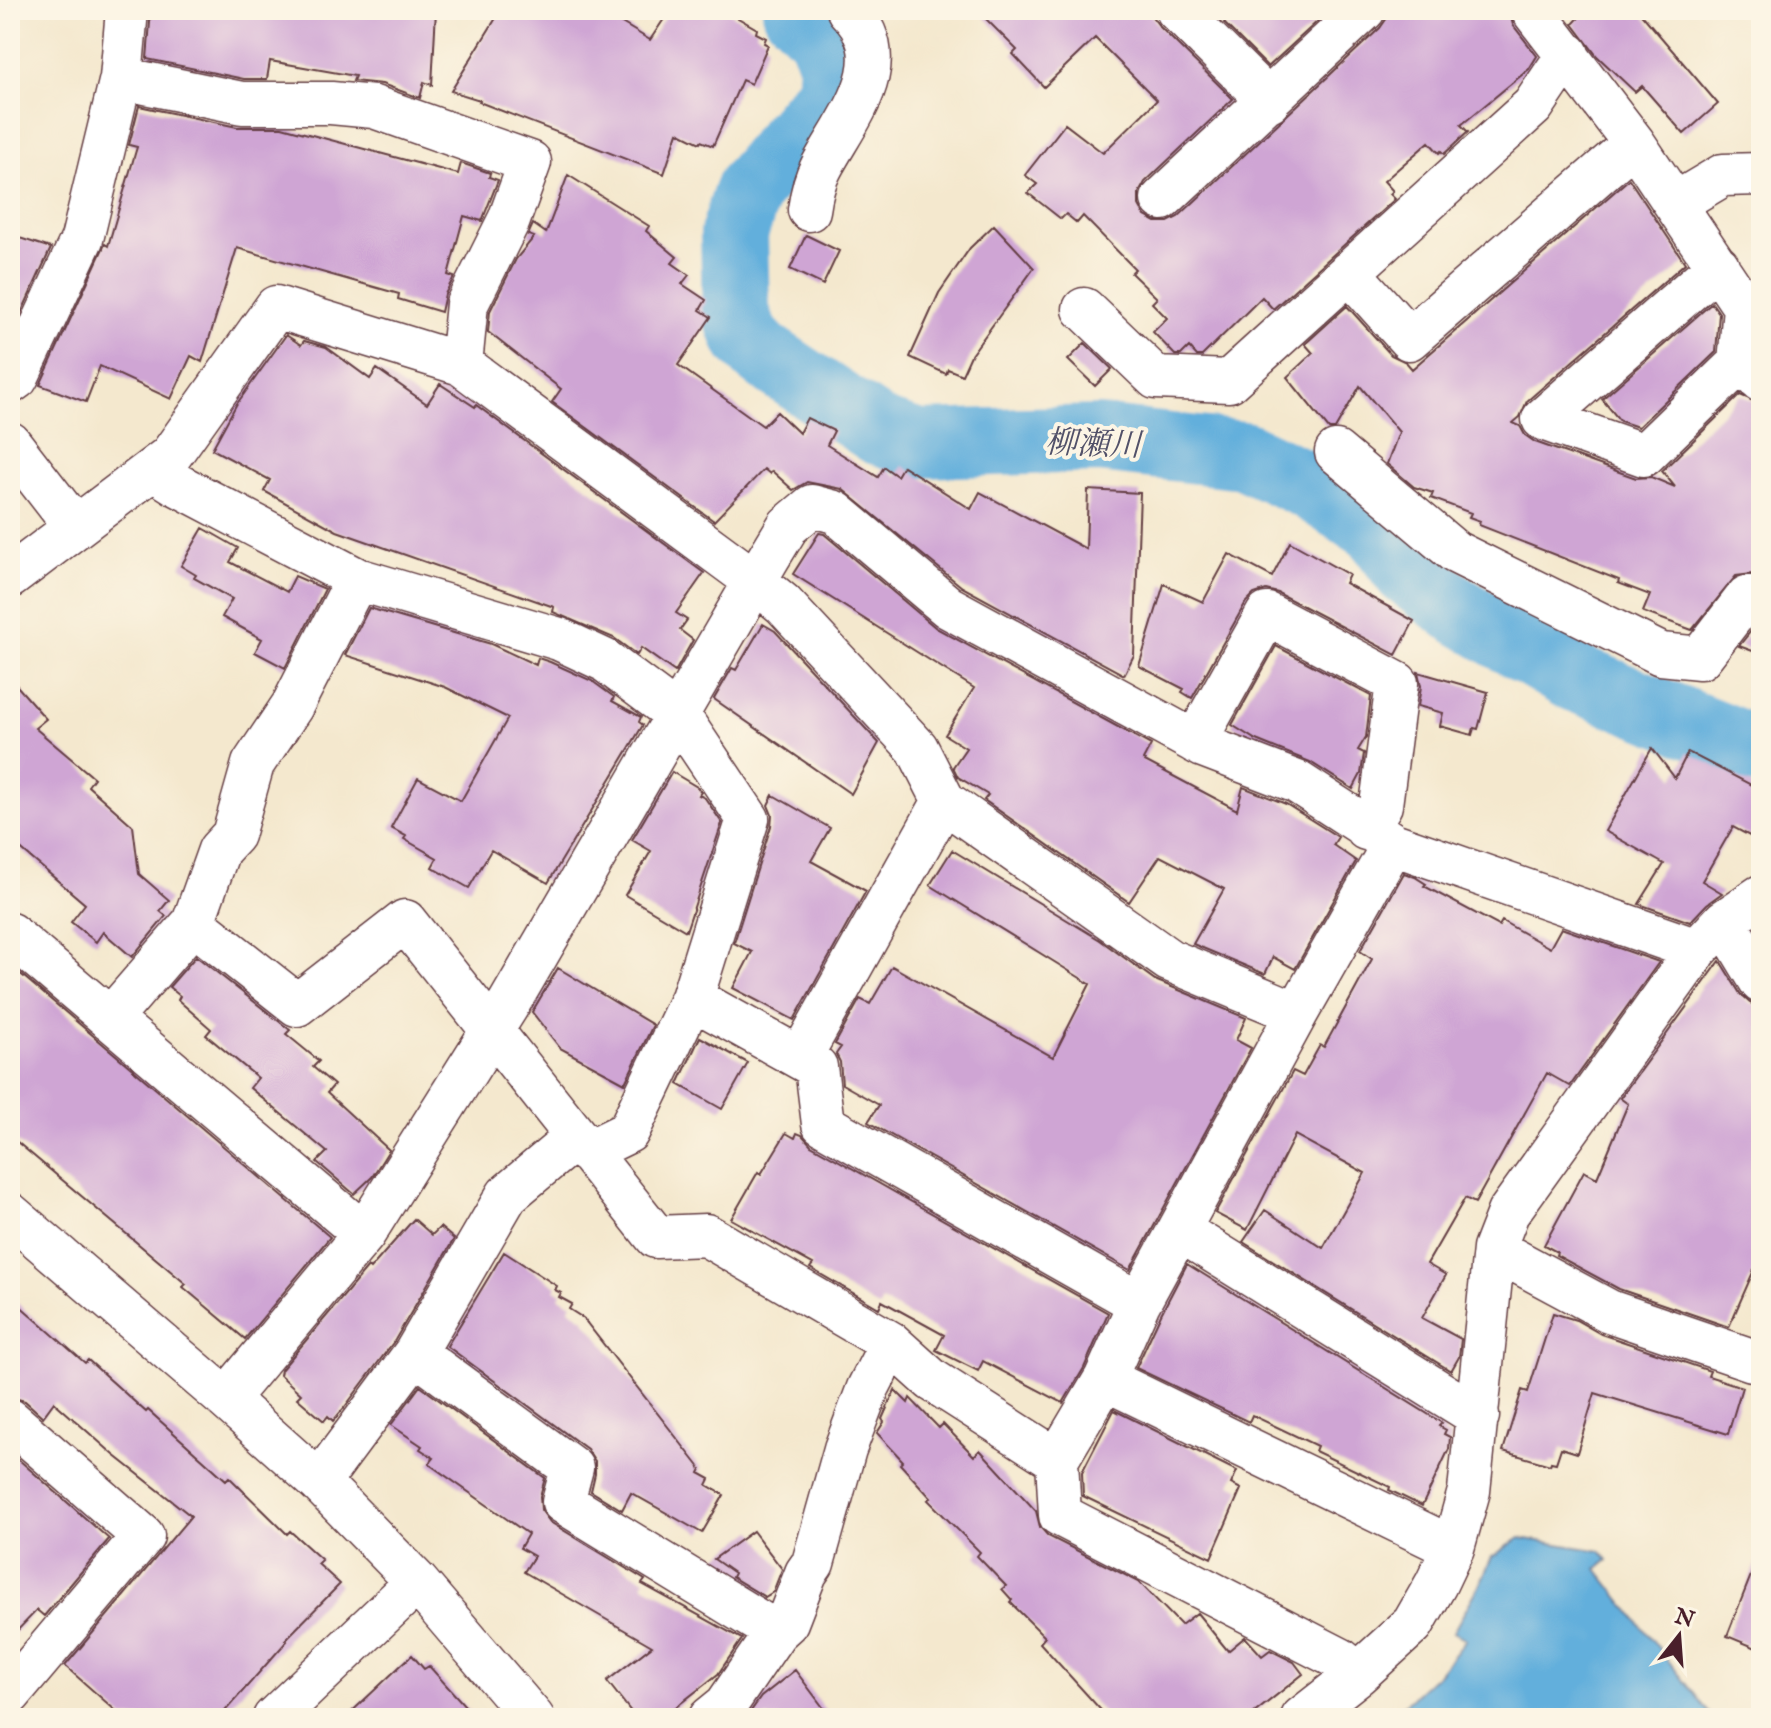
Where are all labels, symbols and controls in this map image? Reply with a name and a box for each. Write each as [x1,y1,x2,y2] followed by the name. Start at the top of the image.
[1044,423,1145,468] water label: 柳瀬川
[1639,1596,1719,1676] north arrow
[1670,1602,1697,1635] text: N

